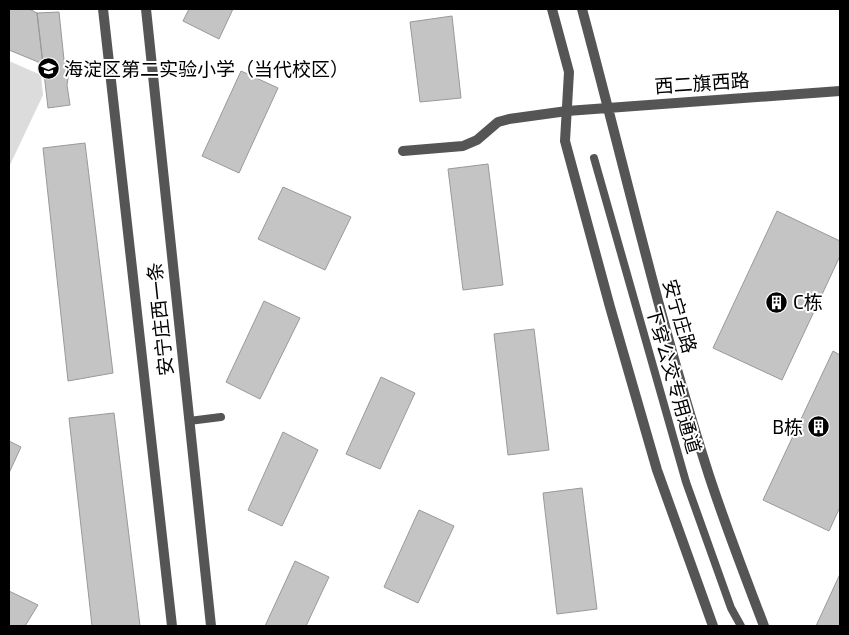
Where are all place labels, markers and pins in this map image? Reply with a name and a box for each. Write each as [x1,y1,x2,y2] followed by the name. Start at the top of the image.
[36,57,60,81] school or university icon: 海淀区第二实验小学（当代校区）
[64,57,349,80] place label: 海淀区第二实验小学（当代校区）
[765,290,789,314] building icon: C栋
[793,290,823,313] place label: C栋
[772,415,803,438] place label: B栋
[807,415,831,439] building icon: B栋

